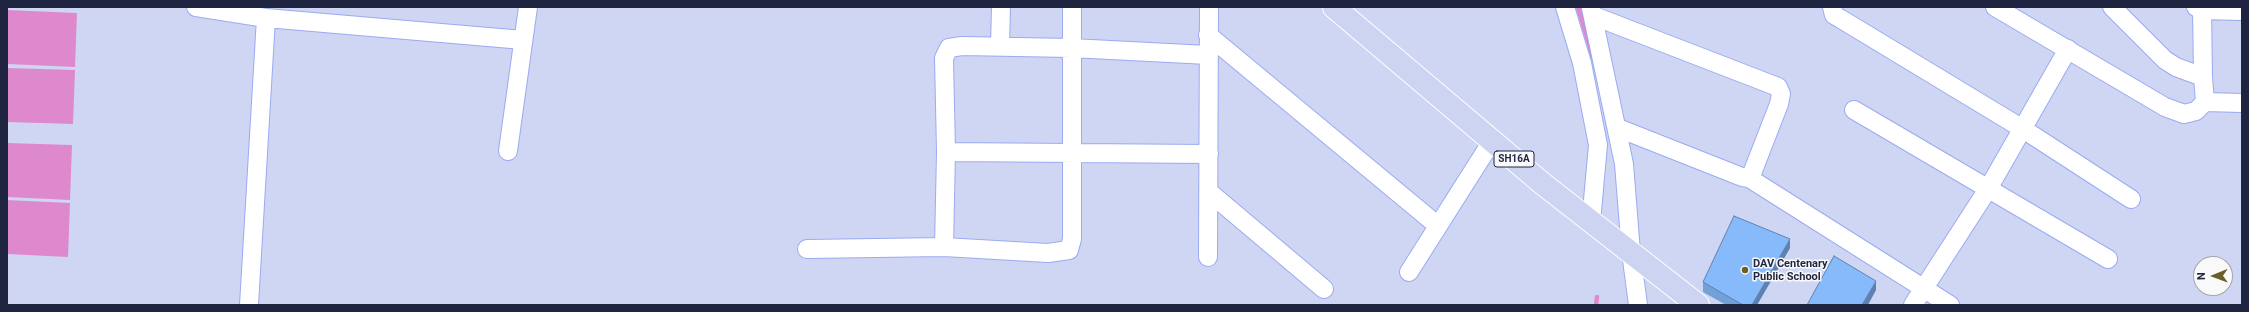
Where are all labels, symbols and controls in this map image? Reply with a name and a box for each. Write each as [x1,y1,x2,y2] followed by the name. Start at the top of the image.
[1494,151,1534,167] road number: SH16A
[2193,256,2233,296] north arrow
[1753,257,1828,283] place label: DAV Centenary Public School
[1740,265,1750,275] marker: DAV Centenary Public School
[2195,272,2208,280] text: N

